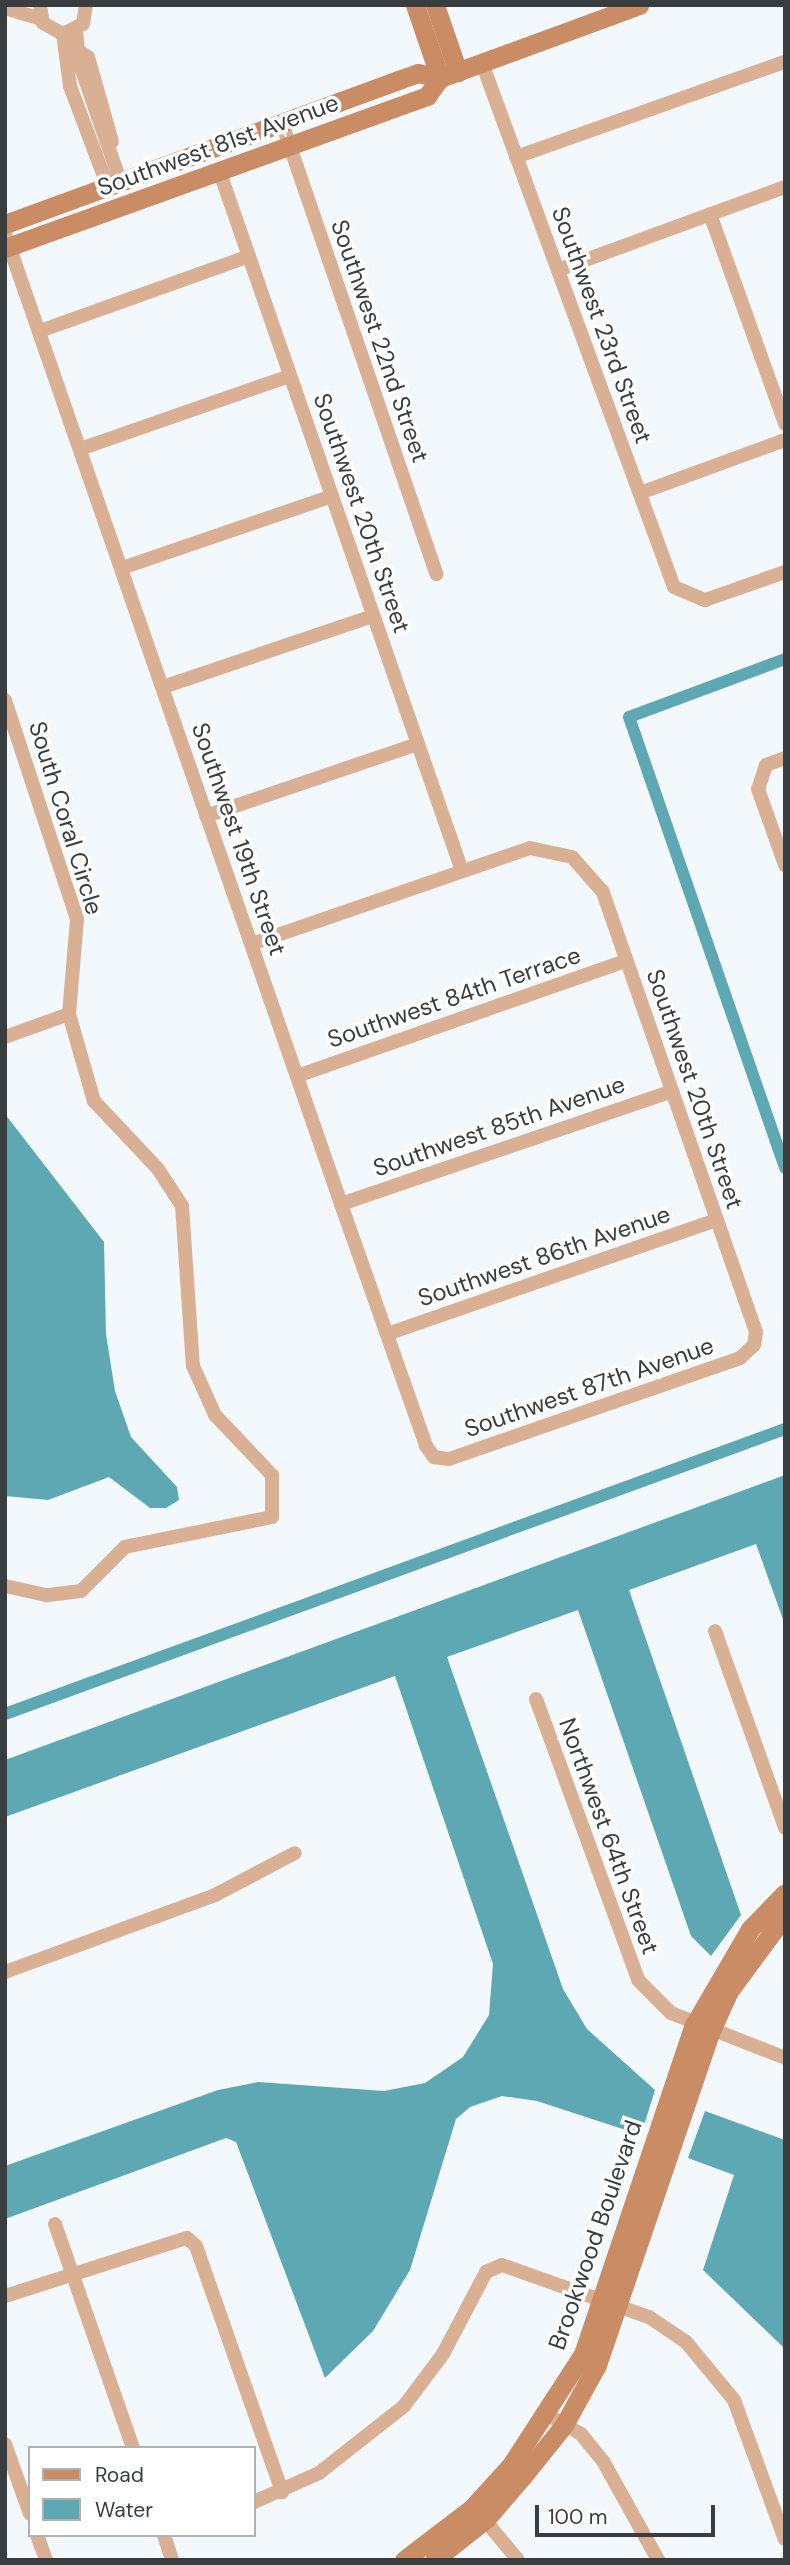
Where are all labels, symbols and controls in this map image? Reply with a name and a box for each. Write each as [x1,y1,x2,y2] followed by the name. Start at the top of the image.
[94,88,342,202] street label: Southwest 81st Avenue
[546,203,658,447] street label: Southwest 23rd Street
[325,216,435,466] street label: Southwest 22nd Street
[307,389,417,637] street label: Southwest 20th Street
[23,718,109,918] street label: South Coral Circle
[186,719,292,959] street label: Southwest 19th Street
[324,940,584,1054] street label: Southwest 84th Terrace
[640,965,750,1213] street label: Southwest 20th Street
[369,1069,629,1183] street label: Southwest 85th Avenue
[414,1199,674,1313] street label: Southwest 86th Avenue
[461,1331,717,1443] street label: Southwest 87th Avenue
[553,1714,665,1958] street label: Northwest 64th Street
[542,2116,648,2354] street label: Brookwood Boulevard
[28,2446,256,2537] legend
[95,2461,144,2489] text: Road
[538,2492,718,2536] scale bar
[95,2496,153,2524] text: Water
[548,2503,608,2531] text: 100 m

